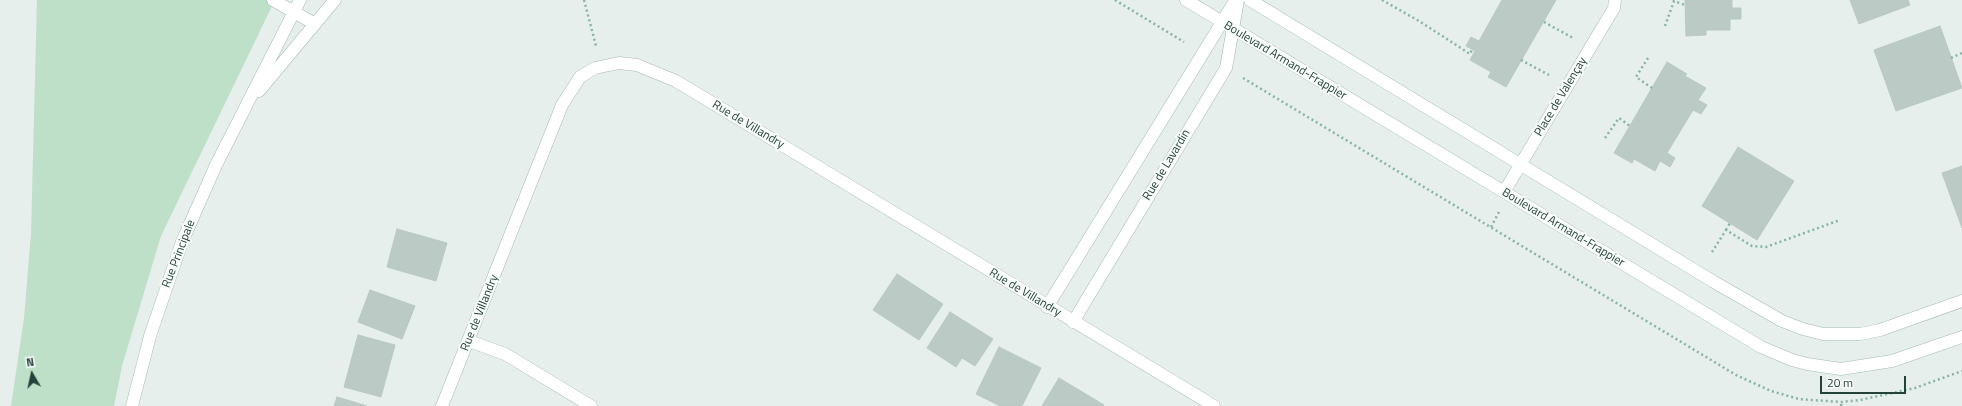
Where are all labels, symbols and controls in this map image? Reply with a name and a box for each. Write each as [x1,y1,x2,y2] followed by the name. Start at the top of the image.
[1221,19,1349,103] street label: Boulevard Armand-Frappier
[1532,55,1590,139] street label: Place de Valençay
[709,98,787,152] street label: Rue de Villandry
[1140,127,1194,203] street label: Rue de Lavardin
[1499,186,1627,270] street label: Boulevard Armand-Frappier
[159,218,199,290] street label: Rue Principale
[986,266,1064,320] street label: Rue de Villandry
[458,273,502,353] street label: Rue de Villandry
[12,354,52,394] north arrow
[25,354,35,371] text: N
[1822,368,1908,394] scale bar
[1827,373,1853,392] text: 20 m

